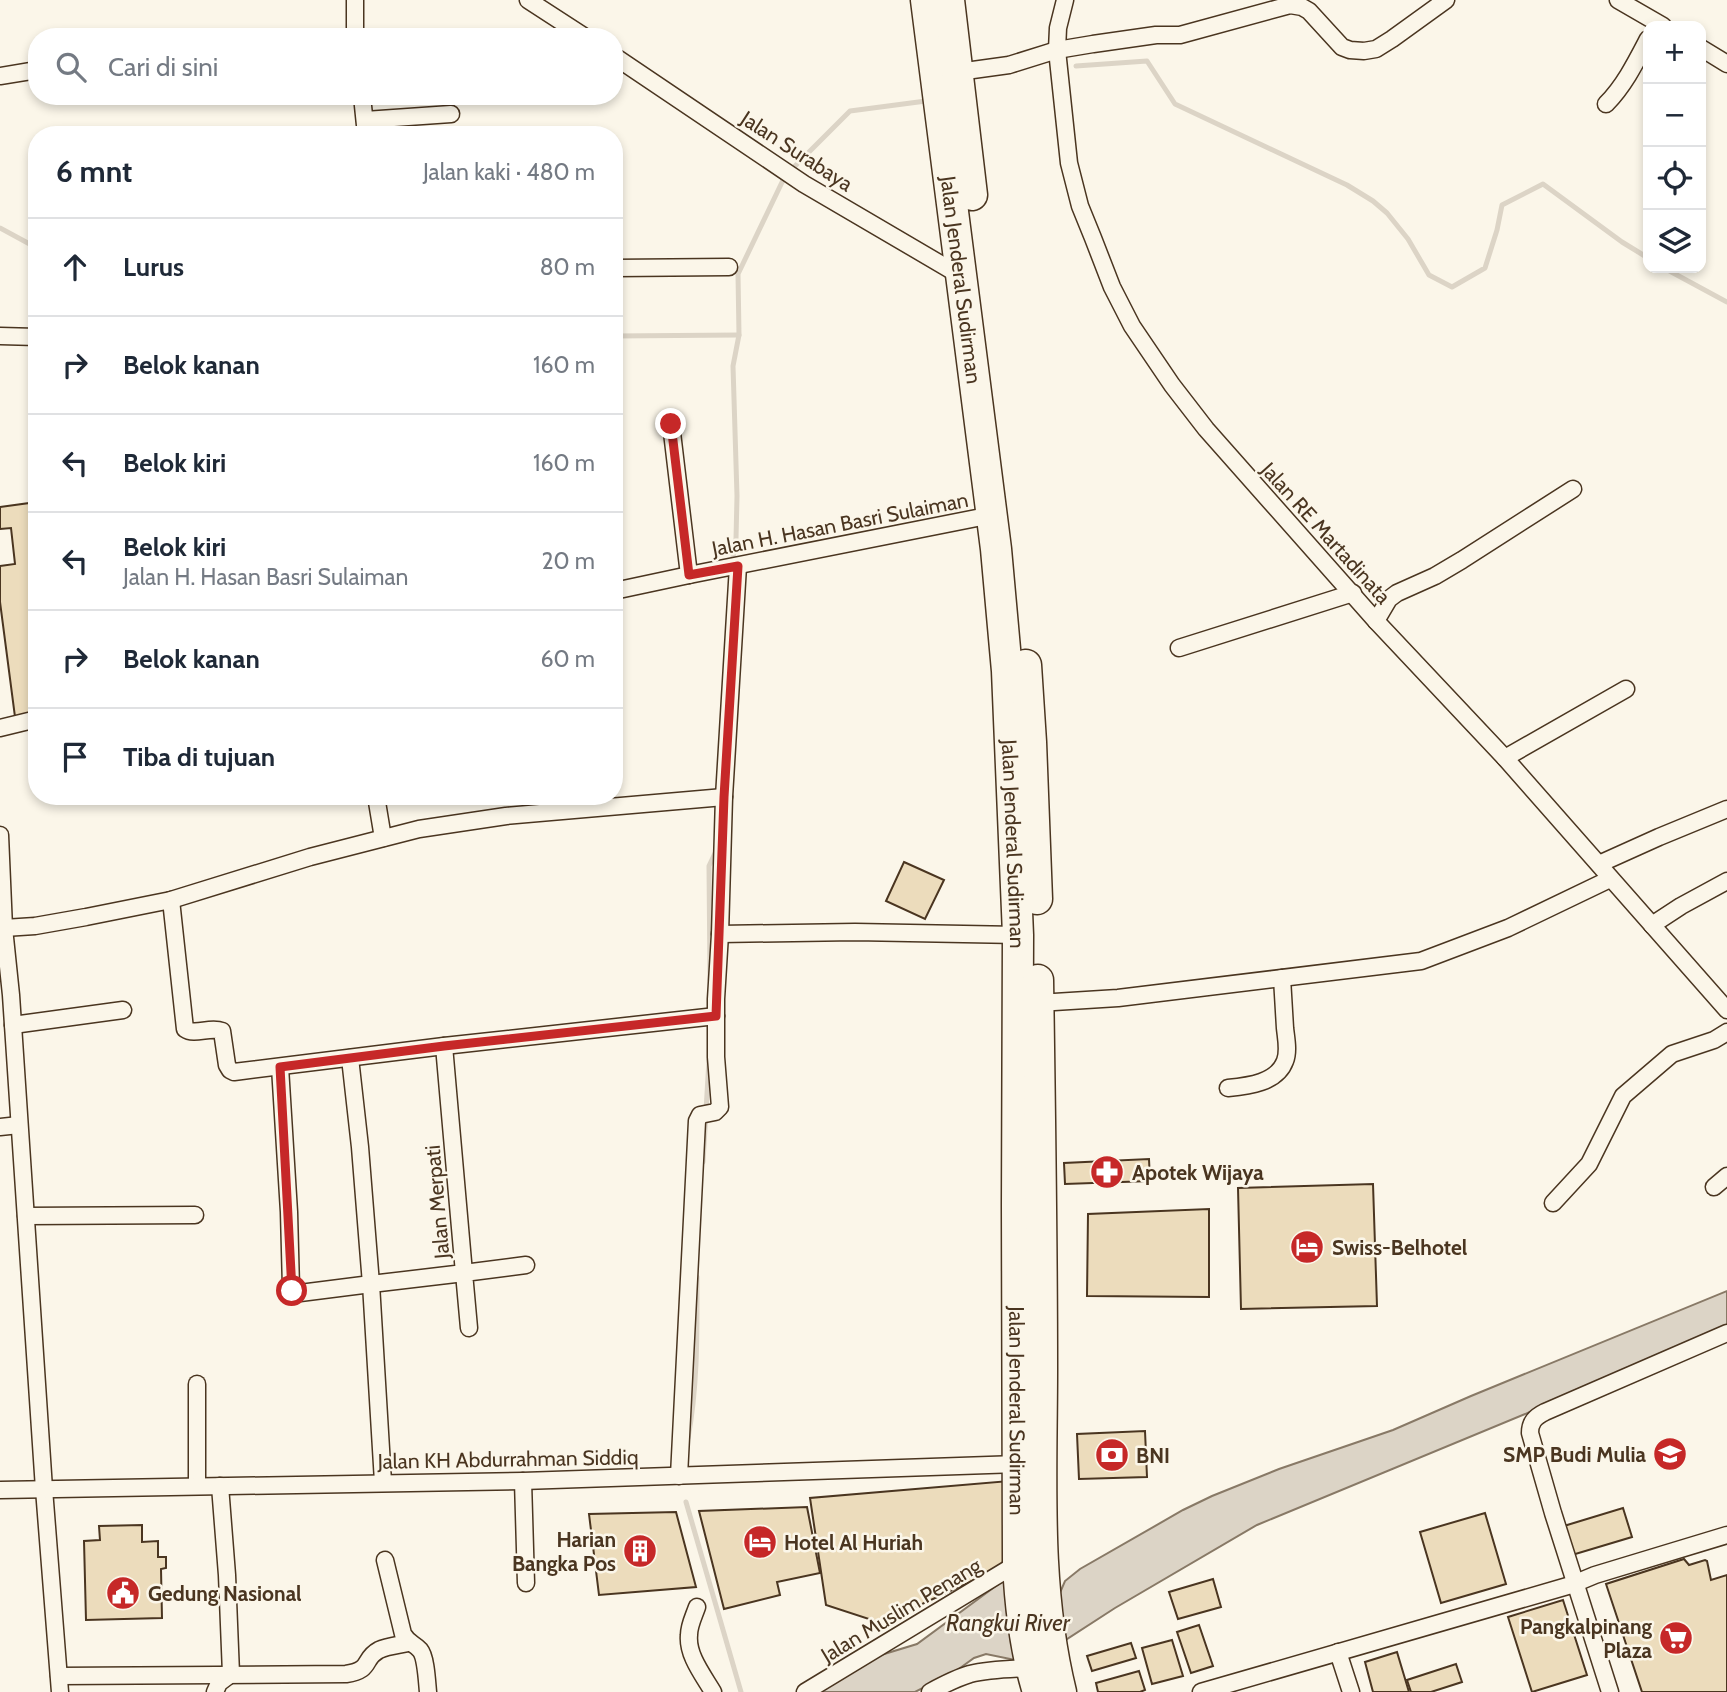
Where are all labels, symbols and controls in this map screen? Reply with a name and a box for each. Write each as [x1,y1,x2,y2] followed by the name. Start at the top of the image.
[1643,21,1706,273] map controls
[1643,21,1706,84] button: +
[28,28,623,105] search box
[52,48,90,86] icon: search
[108,51,218,83] text: Cari di sini
[1643,84,1706,147] button: −
[736,105,858,196] street label: Jalan Surabaya
[1643,147,1706,210] button: locate
[56,153,132,190] text: 6 mnt
[423,158,595,186] text: Jalan kaki · 480 m
[936,173,987,385] street label: Jalan Jenderal Sudirman
[1643,210,1706,273] button: layers
[56,248,94,286] icon: ahead
[123,251,184,283] text: Lurus
[540,253,595,281] text: 80 m
[56,346,94,384] icon: right
[123,349,260,381] text: Belok kanan
[533,351,595,379] text: 160 m
[655,408,686,439] route end
[56,444,94,482] icon: left
[123,447,226,479] text: Belok kiri
[533,449,595,477] text: 160 m
[1255,456,1396,609] street label: Jalan RE Martadinata
[709,487,970,561] street label: Jalan H. Hasan Basri Sulaiman
[123,531,226,563] text: Belok kiri
[56,542,94,580] icon: left
[542,547,595,575] text: 20 m
[123,563,408,591] text: Jalan H. Hasan Basri Sulaiman
[56,640,94,678] icon: right
[123,643,260,675] text: Belok kanan
[541,645,595,673] text: 60 m
[56,738,94,776] icon: arrive
[997,738,1031,949] street label: Jalan Jenderal Sudirman
[123,741,275,773] text: Tiba di tujuan
[420,1144,455,1261] street label: Jalan Merpati
[1088,1153,1126,1191] pharmacy icon: Apotek Wijaya
[1132,1160,1264,1185] place label: Apotek Wijaya
[1288,1228,1326,1266] hotel icon: Swiss-Belhotel
[1332,1235,1468,1260] place label: Swiss-Belhotel
[276,1275,307,1306] route start
[1005,1305,1030,1515] street label: Jalan Jenderal Sudirman
[1651,1435,1689,1473] school or university icon: SMP Budi Mulia
[1093,1436,1131,1474] bank icon: BNI
[1503,1442,1647,1467] place label: SMP Budi Mulia
[1136,1443,1170,1468] place label: BNI
[376,1444,639,1474] street label: Jalan KH Abdurrahman Siddiq
[741,1523,779,1561] hotel icon: Hotel Al Huriah
[512,1527,616,1576] place label: Harian Bangka Pos
[784,1530,923,1555] place label: Hotel Al Huriah
[621,1532,659,1570] building icon: Harian Bangka Pos
[816,1552,986,1668] street label: Jalan Muslim Penang
[104,1574,142,1612] public building icon: Gedung Nasional
[148,1581,302,1606] place label: Gedung Nasional
[946,1609,1071,1637] water label: Rangkui River
[1520,1614,1653,1663] place label: Pangkalpinang Plaza
[1657,1619,1695,1657] supermarket icon: Pangkalpinang Plaza

